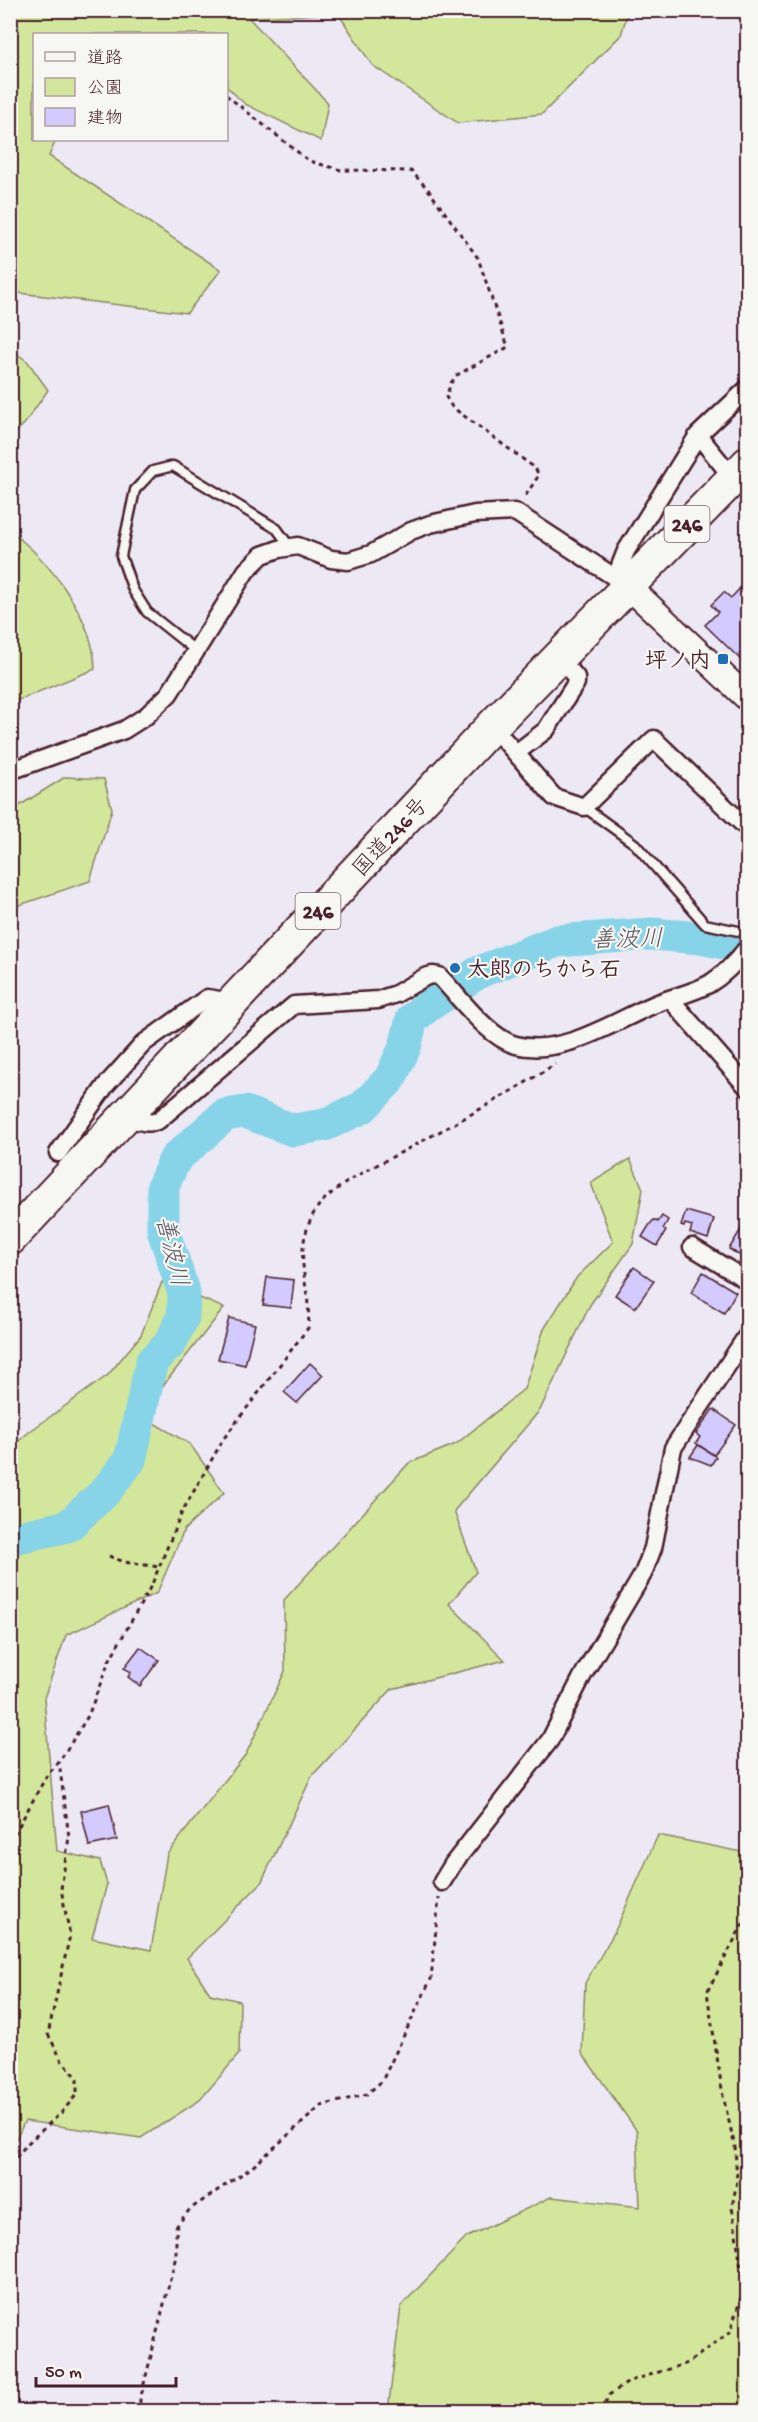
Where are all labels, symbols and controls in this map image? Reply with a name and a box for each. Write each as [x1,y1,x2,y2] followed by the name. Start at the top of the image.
[33,33,228,141] legend
[87,48,123,70] text: 道路
[87,79,123,100] text: 公園
[87,108,123,130] text: 建物
[664,506,710,542] road number: 246
[645,649,711,676] place label: 坪ノ内
[716,652,730,666] marker: 坪ノ内
[348,793,435,884] street label: 国道246号
[296,893,340,929] road number: 246
[591,925,663,957] water label: 善波川
[467,958,621,985] place label: 太郎のちから石
[448,961,462,975] marker: 太郎のちから石
[147,1213,193,1290] water label: 善波川
[36,2350,176,2388] scale bar
[45,2363,82,2384] text: 50 m

